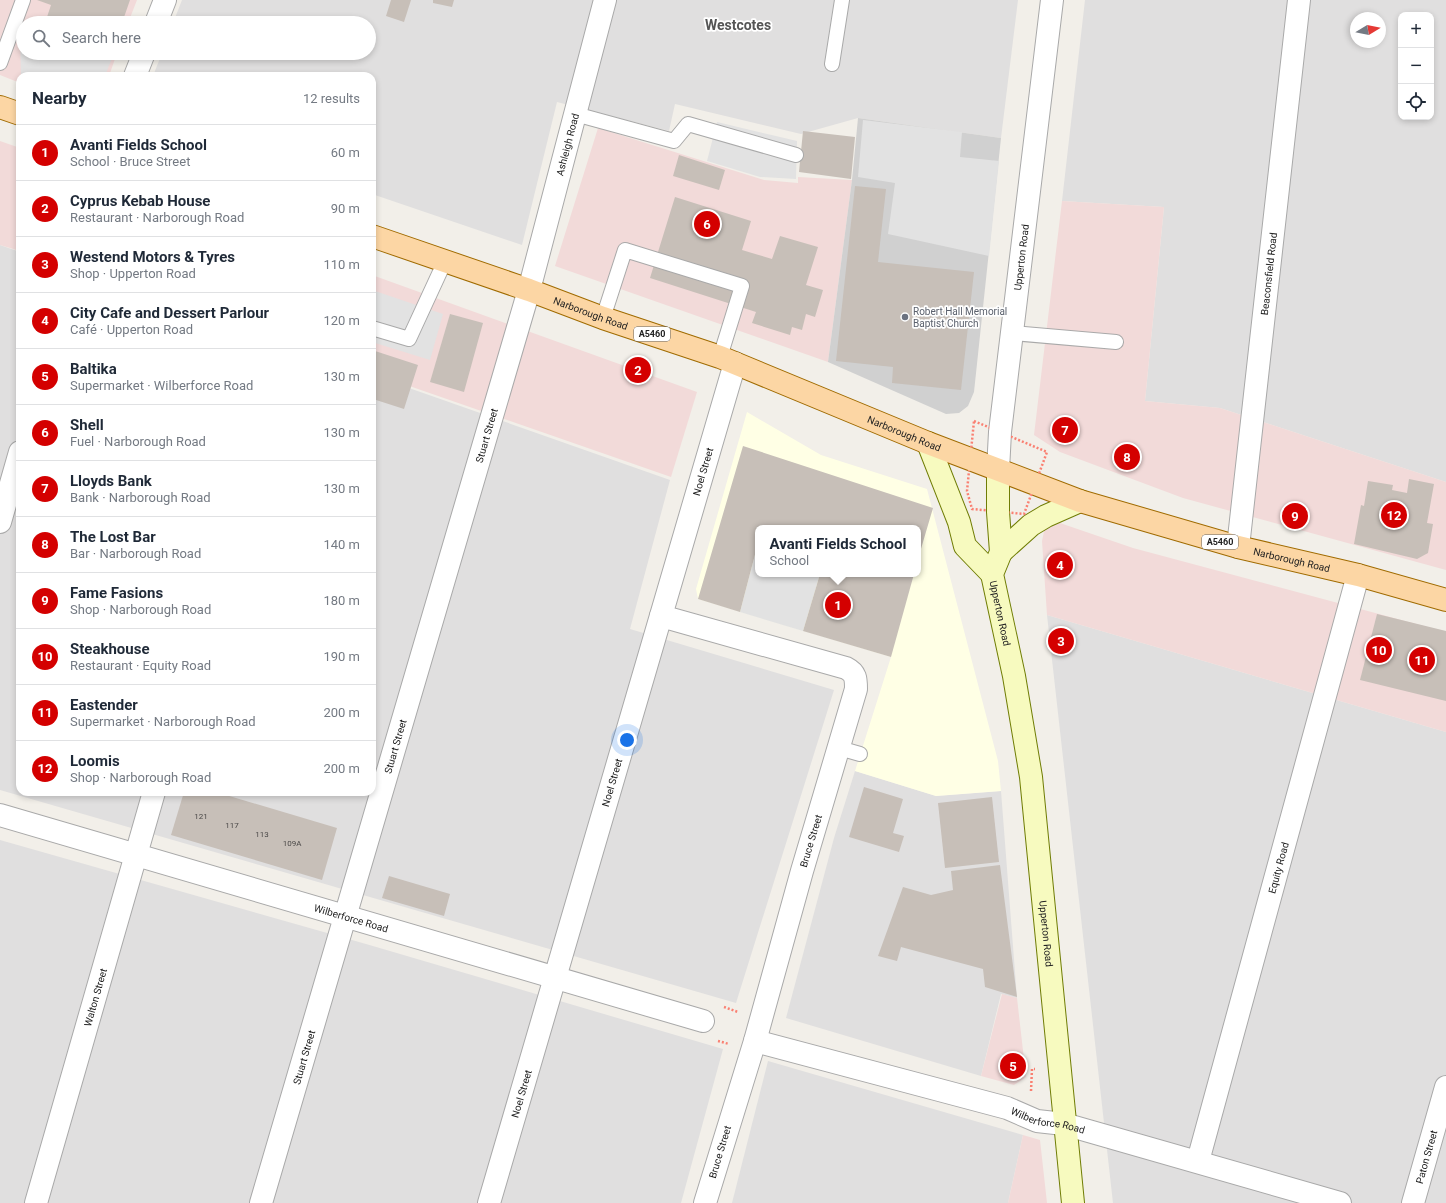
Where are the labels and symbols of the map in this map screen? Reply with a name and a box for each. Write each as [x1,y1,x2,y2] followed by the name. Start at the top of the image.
[1350,12,1386,48] north arrow
[705,17,771,33] district label: Westcotes
[554,112,581,177] street label: Ashleigh Road
[694,209,720,239] pin: 6
[1012,224,1030,291] street label: Upperton Road
[1258,232,1279,316] street label: Beaconsfield Road
[552,294,629,331] street label: Narborough Road
[913,306,1007,329] place label: Robert Hall Memorial Baptist Church
[900,312,910,322] marker: Robert Hall Memorial Baptist Church
[634,327,670,341] road number: A5460
[625,355,651,385] pin: 2
[473,407,499,464] street label: Stuart Street
[866,413,943,453] street label: Narborough Road
[1052,415,1078,445] pin: 7
[1114,442,1140,472] pin: 8
[690,446,715,497] street label: Noel Street
[1381,500,1407,530] pin: 12
[1282,501,1308,531] pin: 9
[1202,535,1238,549] road number: A5460
[1252,545,1331,574] street label: Narborough Road
[1047,550,1073,580] pin: 4
[988,580,1013,647] street label: Upperton Road
[825,590,851,620] pin: 1
[1048,626,1074,656] pin: 3
[1366,635,1392,665] pin: 10
[1409,645,1435,675] pin: 11
[382,718,408,775] street label: Stuart Street
[617,730,637,750] your location
[599,757,624,808] street label: Noel Street
[194,812,208,821] house number: 121
[798,813,824,869] street label: Bruce Street
[225,821,239,830] house number: 117
[255,830,269,839] house number: 113
[283,839,302,848] house number: 109A
[1266,841,1290,895] street label: Equity Road
[1038,900,1055,967] street label: Upperton Road
[313,902,390,934] street label: Wilberforce Road
[81,967,109,1028] street label: Walton Street
[291,1029,317,1086] street label: Stuart Street
[1000,1051,1026,1081] pin: 5
[509,1068,533,1119] street label: Noel Street
[1009,1105,1086,1135] street label: Wilberforce Road
[707,1124,733,1180] street label: Bruce Street
[1413,1129,1439,1185] street label: Paton Street

